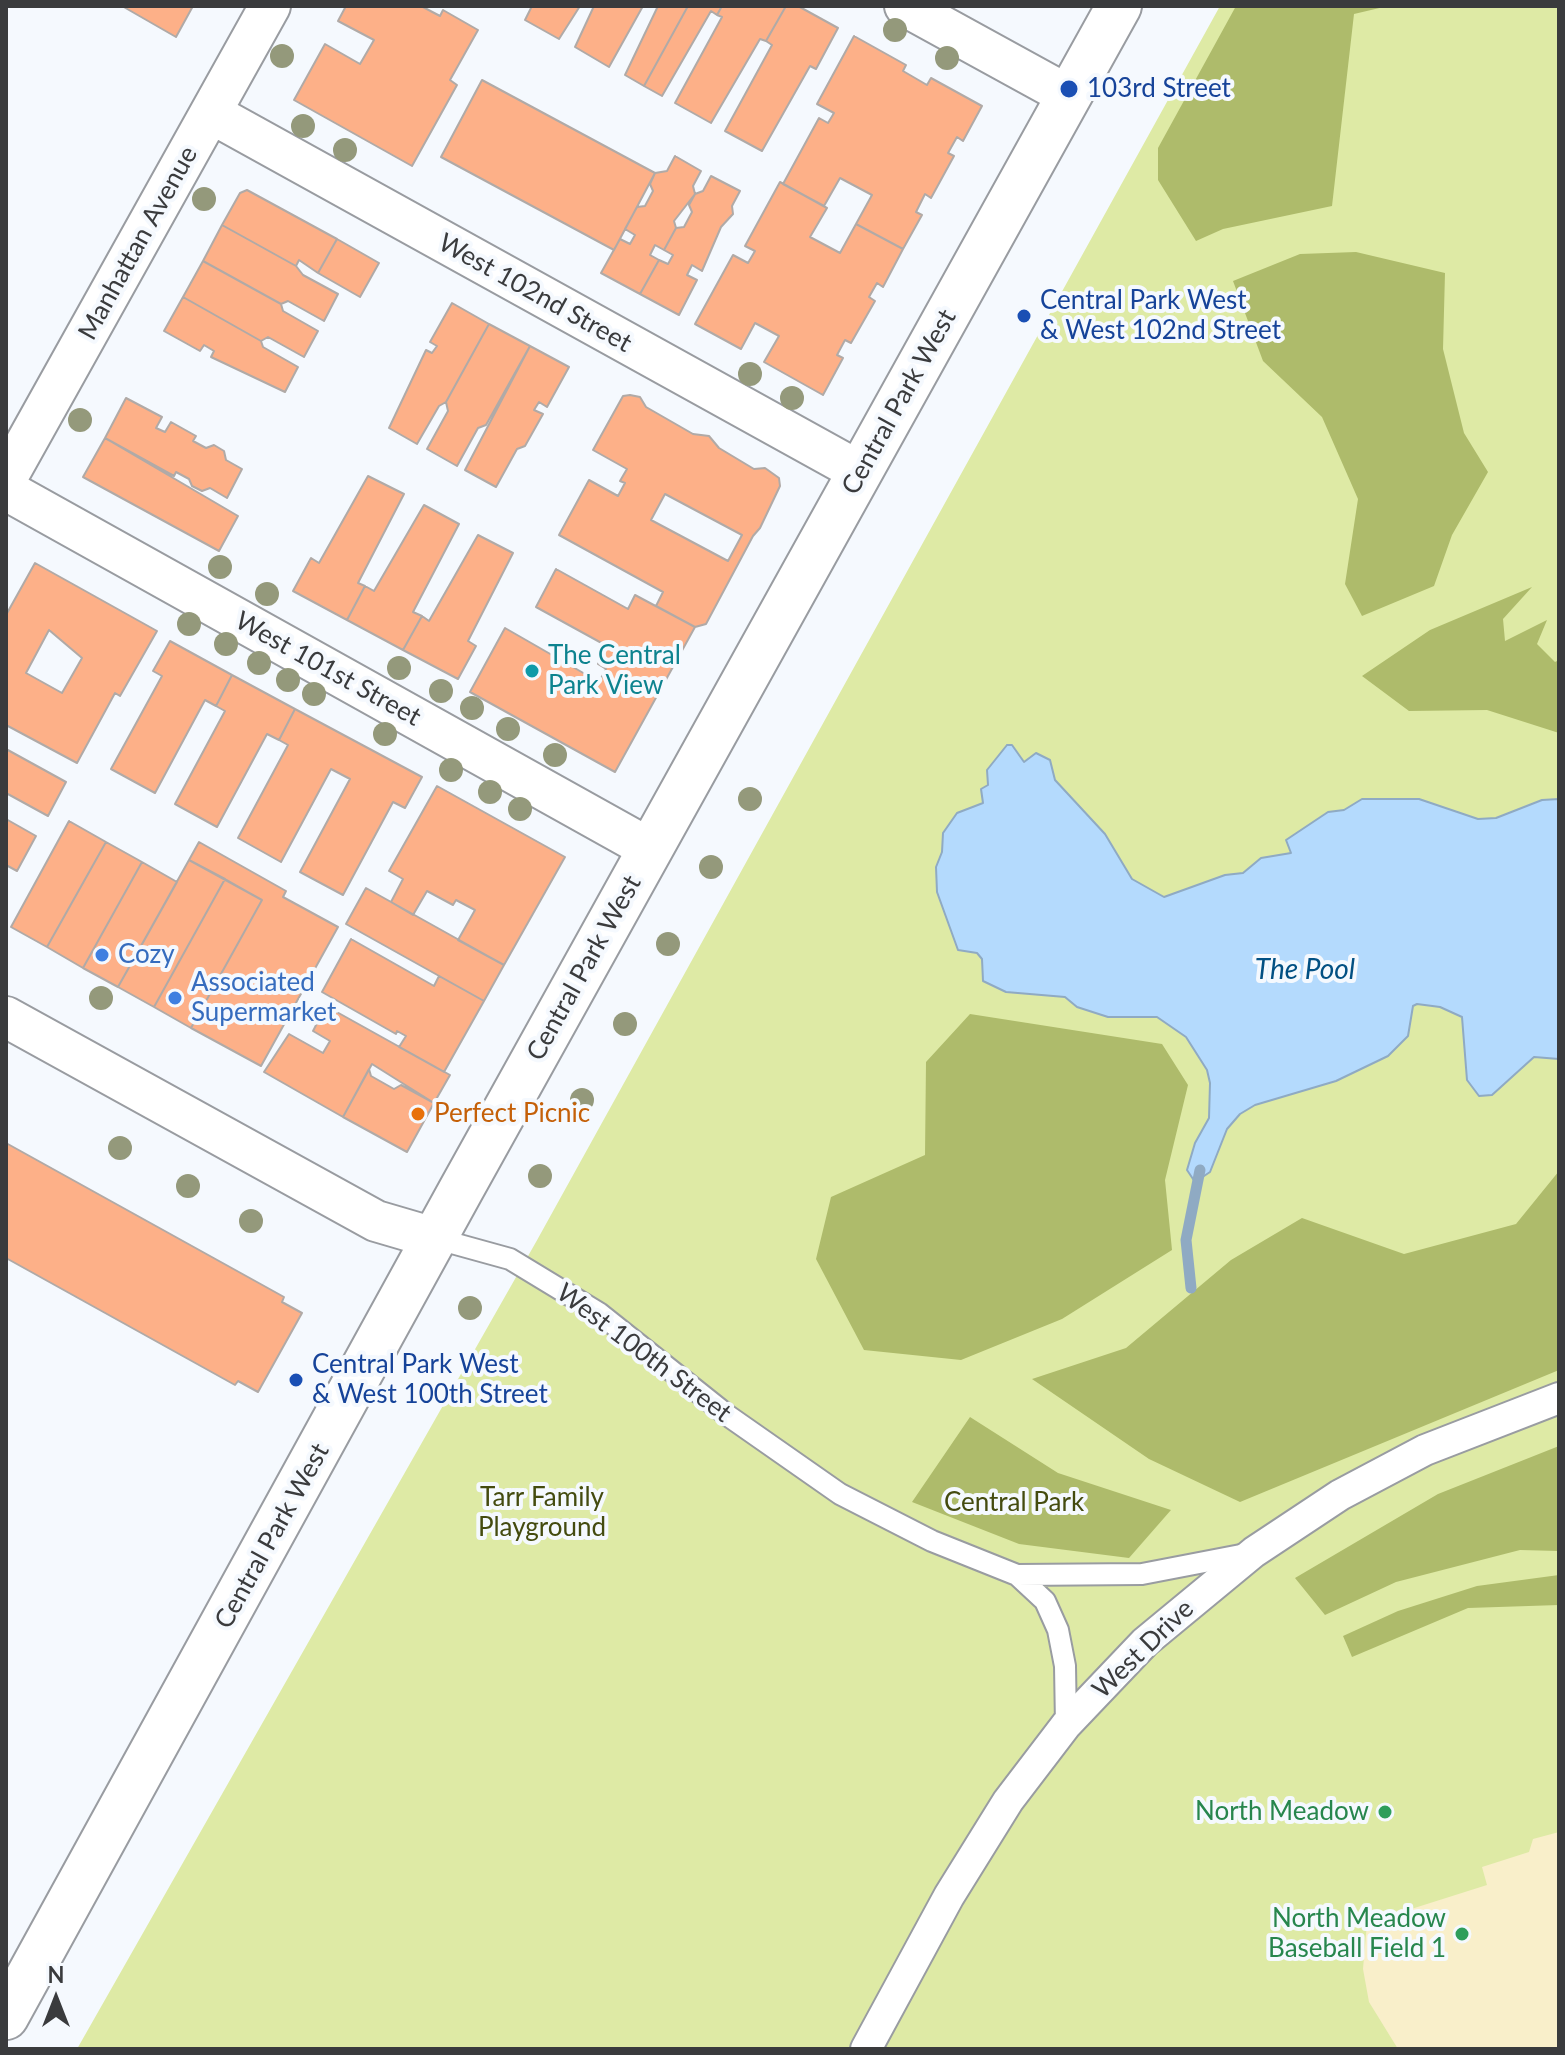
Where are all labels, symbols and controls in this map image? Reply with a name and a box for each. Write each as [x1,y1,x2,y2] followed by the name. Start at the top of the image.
[1087,73,1231,105] place label: 103rd Street
[1058,78,1080,100] marker: 103rd Street
[72,141,204,345] street label: Manhattan Avenue
[433,227,637,359] street label: West 102nd Street
[1040,285,1281,346] place label: Central Park West & West 102nd Street
[835,304,963,500] street label: Central Park West
[1015,307,1033,325] marker: Central Park West & West 102nd Street
[230,605,426,733] street label: West 101st Street
[548,640,681,702] place label: The Central Park View
[523,662,541,680] marker: The Central Park View
[520,870,648,1066] street label: Central Park West
[118,939,175,971] place label: Cozy
[93,946,111,964] marker: Cozy
[1255,953,1355,987] water label: The Pool
[191,967,336,1028] place label: Associated Supermarket
[166,989,184,1007] marker: Associated Supermarket
[434,1098,590,1130] place label: Perfect Picnic
[409,1105,427,1123] marker: Perfect Picnic
[551,1277,737,1429] street label: West 100th Street
[312,1349,548,1410] place label: Central Park West & West 100th Street
[287,1371,305,1389] marker: Central Park West & West 100th Street
[208,1438,336,1634] street label: Central Park West
[478,1482,606,1544] park label: Tarr Family Playground
[944,1487,1084,1519] park label: Central Park
[1086,1593,1200,1705] street label: West Drive
[1195,1796,1369,1828] place label: North Meadow
[1376,1803,1394,1821] marker: North Meadow
[1268,1903,1446,1964] place label: North Meadow Baseball Field 1
[1453,1925,1471,1943] marker: North Meadow Baseball Field 1
[16,1959,96,2039] north arrow
[48,1961,64,1988] text: N

